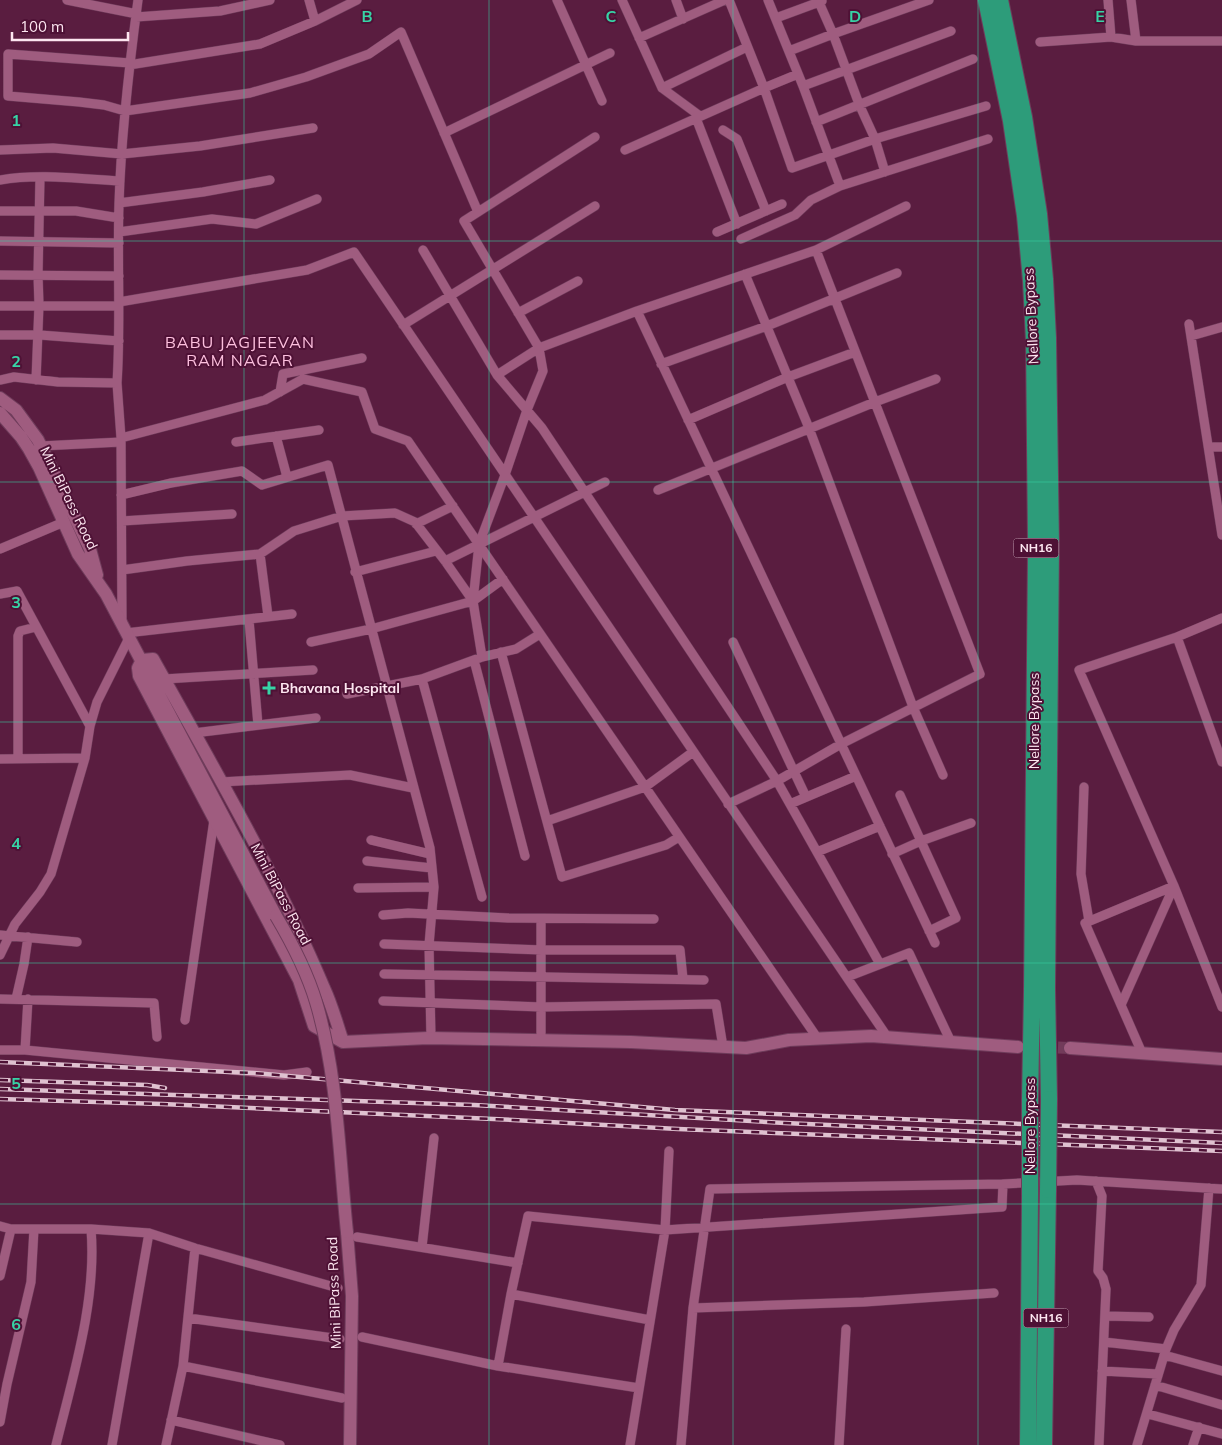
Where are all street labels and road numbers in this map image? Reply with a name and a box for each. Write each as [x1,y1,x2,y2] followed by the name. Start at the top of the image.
[1019,267,1043,365] street label: Nellore Bypass
[36,444,102,552] street label: Mini BiPass Road
[1014,538,1058,558] road number: NH16
[1025,673,1043,769] street label: Nellore Bypass
[247,840,315,948] street label: Mini BiPass Road
[1021,1078,1039,1174] street label: Nellore Bypass
[323,1237,345,1349] street label: Mini BiPass Road
[1024,1309,1068,1328] road number: NH16

